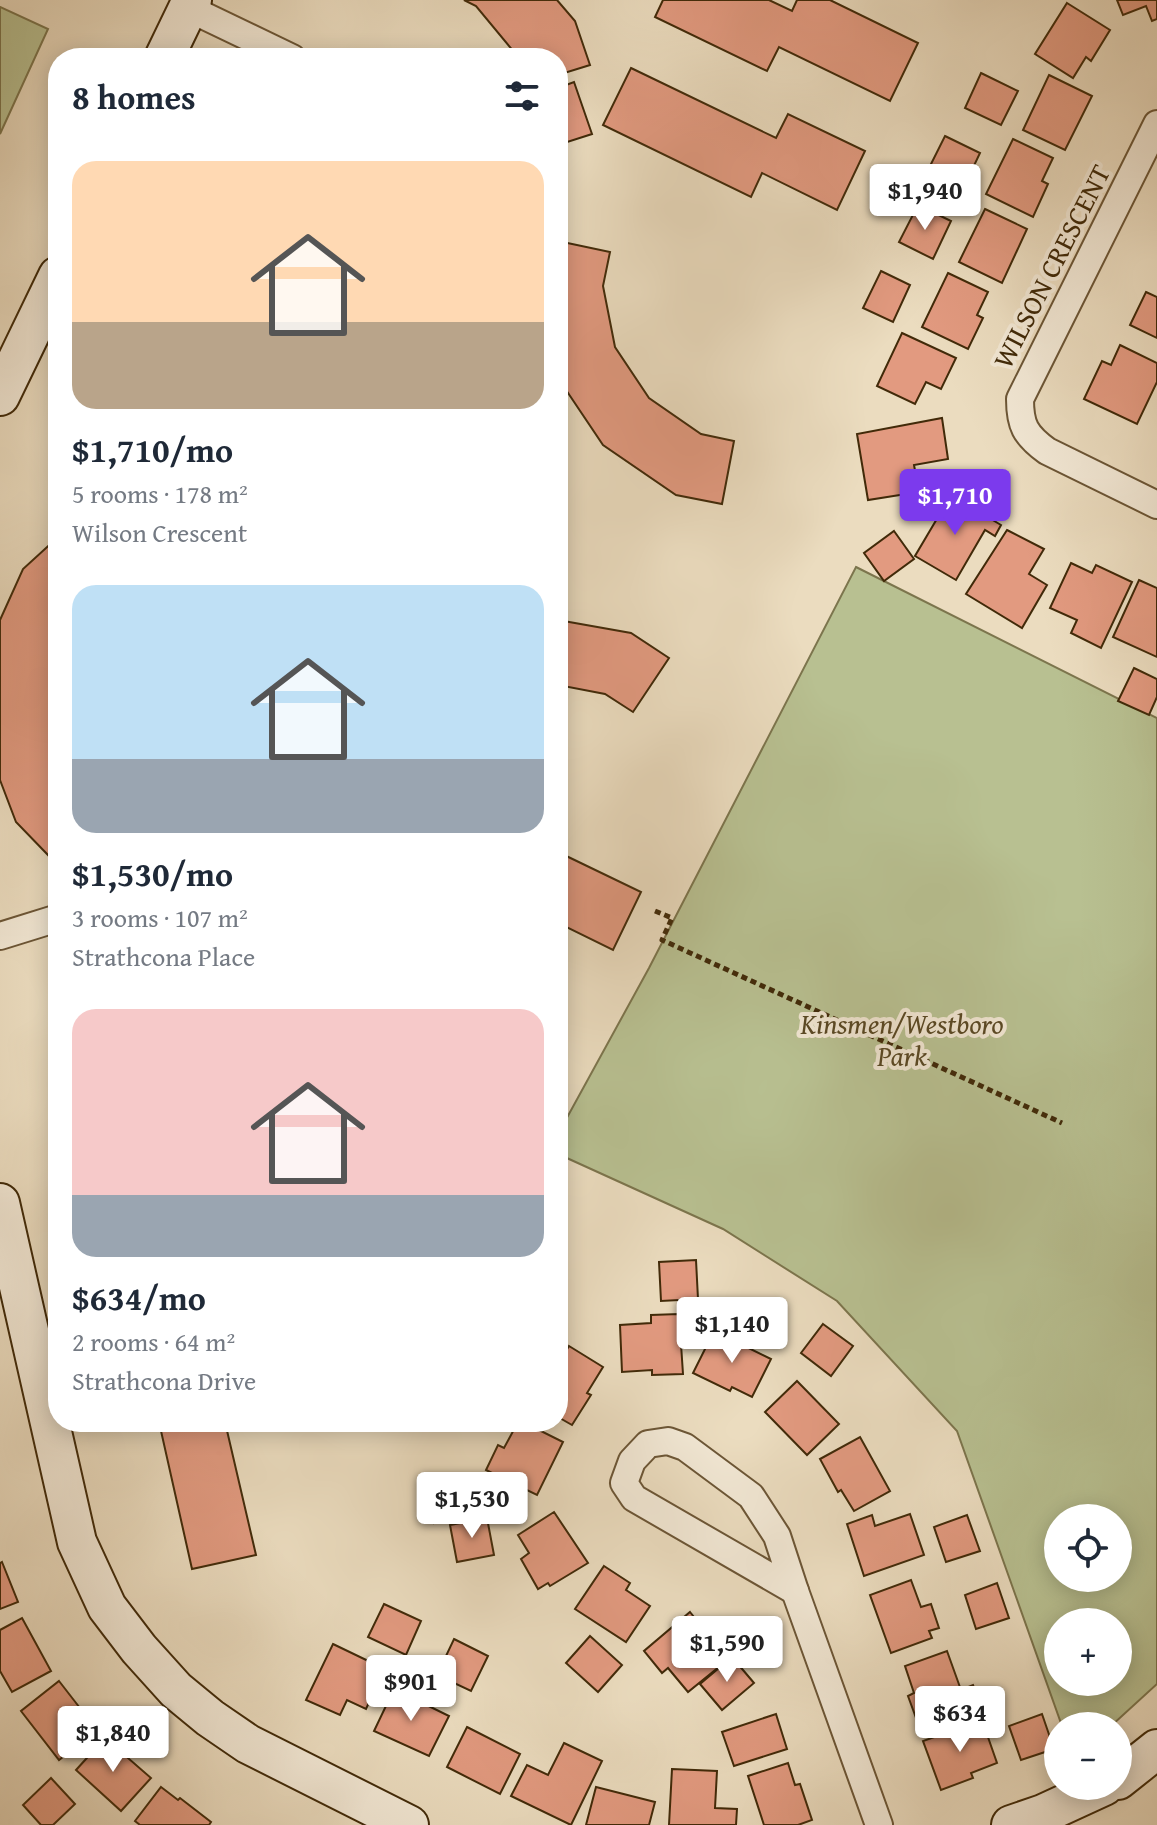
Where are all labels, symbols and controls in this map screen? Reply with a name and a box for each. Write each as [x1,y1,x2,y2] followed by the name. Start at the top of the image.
[72,72,196,121] text: 8 homes
[500,74,544,118] icon: filters
[982,157,1120,375] street label: WILSON CRESCENT
[860,164,990,232] pin: $1,940
[888,170,962,209] text: $1,940
[236,213,380,357] icon: home
[72,425,233,474] text: $1,710/mo
[890,469,1020,537] pin: $1,710
[72,474,248,513] text: 5 rooms · 178 m²
[918,475,992,514] text: $1,710
[72,513,247,552] text: Wilson Crescent
[236,637,380,781] icon: home
[72,849,233,898] text: $1,530/mo
[72,898,248,937] text: 3 rooms · 107 m²
[72,937,255,976] text: Strathcona Place
[799,1003,1004,1076] park label: Kinsmen/Westboro Park
[236,1061,380,1205] icon: home
[72,1273,206,1322] text: $634/mo
[667,1297,797,1365] pin: $1,140
[695,1303,769,1342] text: $1,140
[72,1322,235,1361] text: 2 rooms · 64 m²
[72,1361,256,1400] text: Strathcona Drive
[407,1472,537,1540] pin: $1,530
[435,1478,509,1517] text: $1,530
[1044,1504,1132,1800] map controls
[1044,1504,1132,1592] button: locate
[1044,1608,1132,1696] button: +
[662,1616,792,1684] pin: $1,590
[690,1622,764,1661] text: $1,590
[364,1655,458,1723] pin: $901
[384,1661,438,1700] text: $901
[913,1686,1007,1754] pin: $634
[933,1692,987,1731] text: $634
[48,1706,178,1774] pin: $1,840
[76,1712,150,1751] text: $1,840
[1044,1712,1132,1800] button: −

